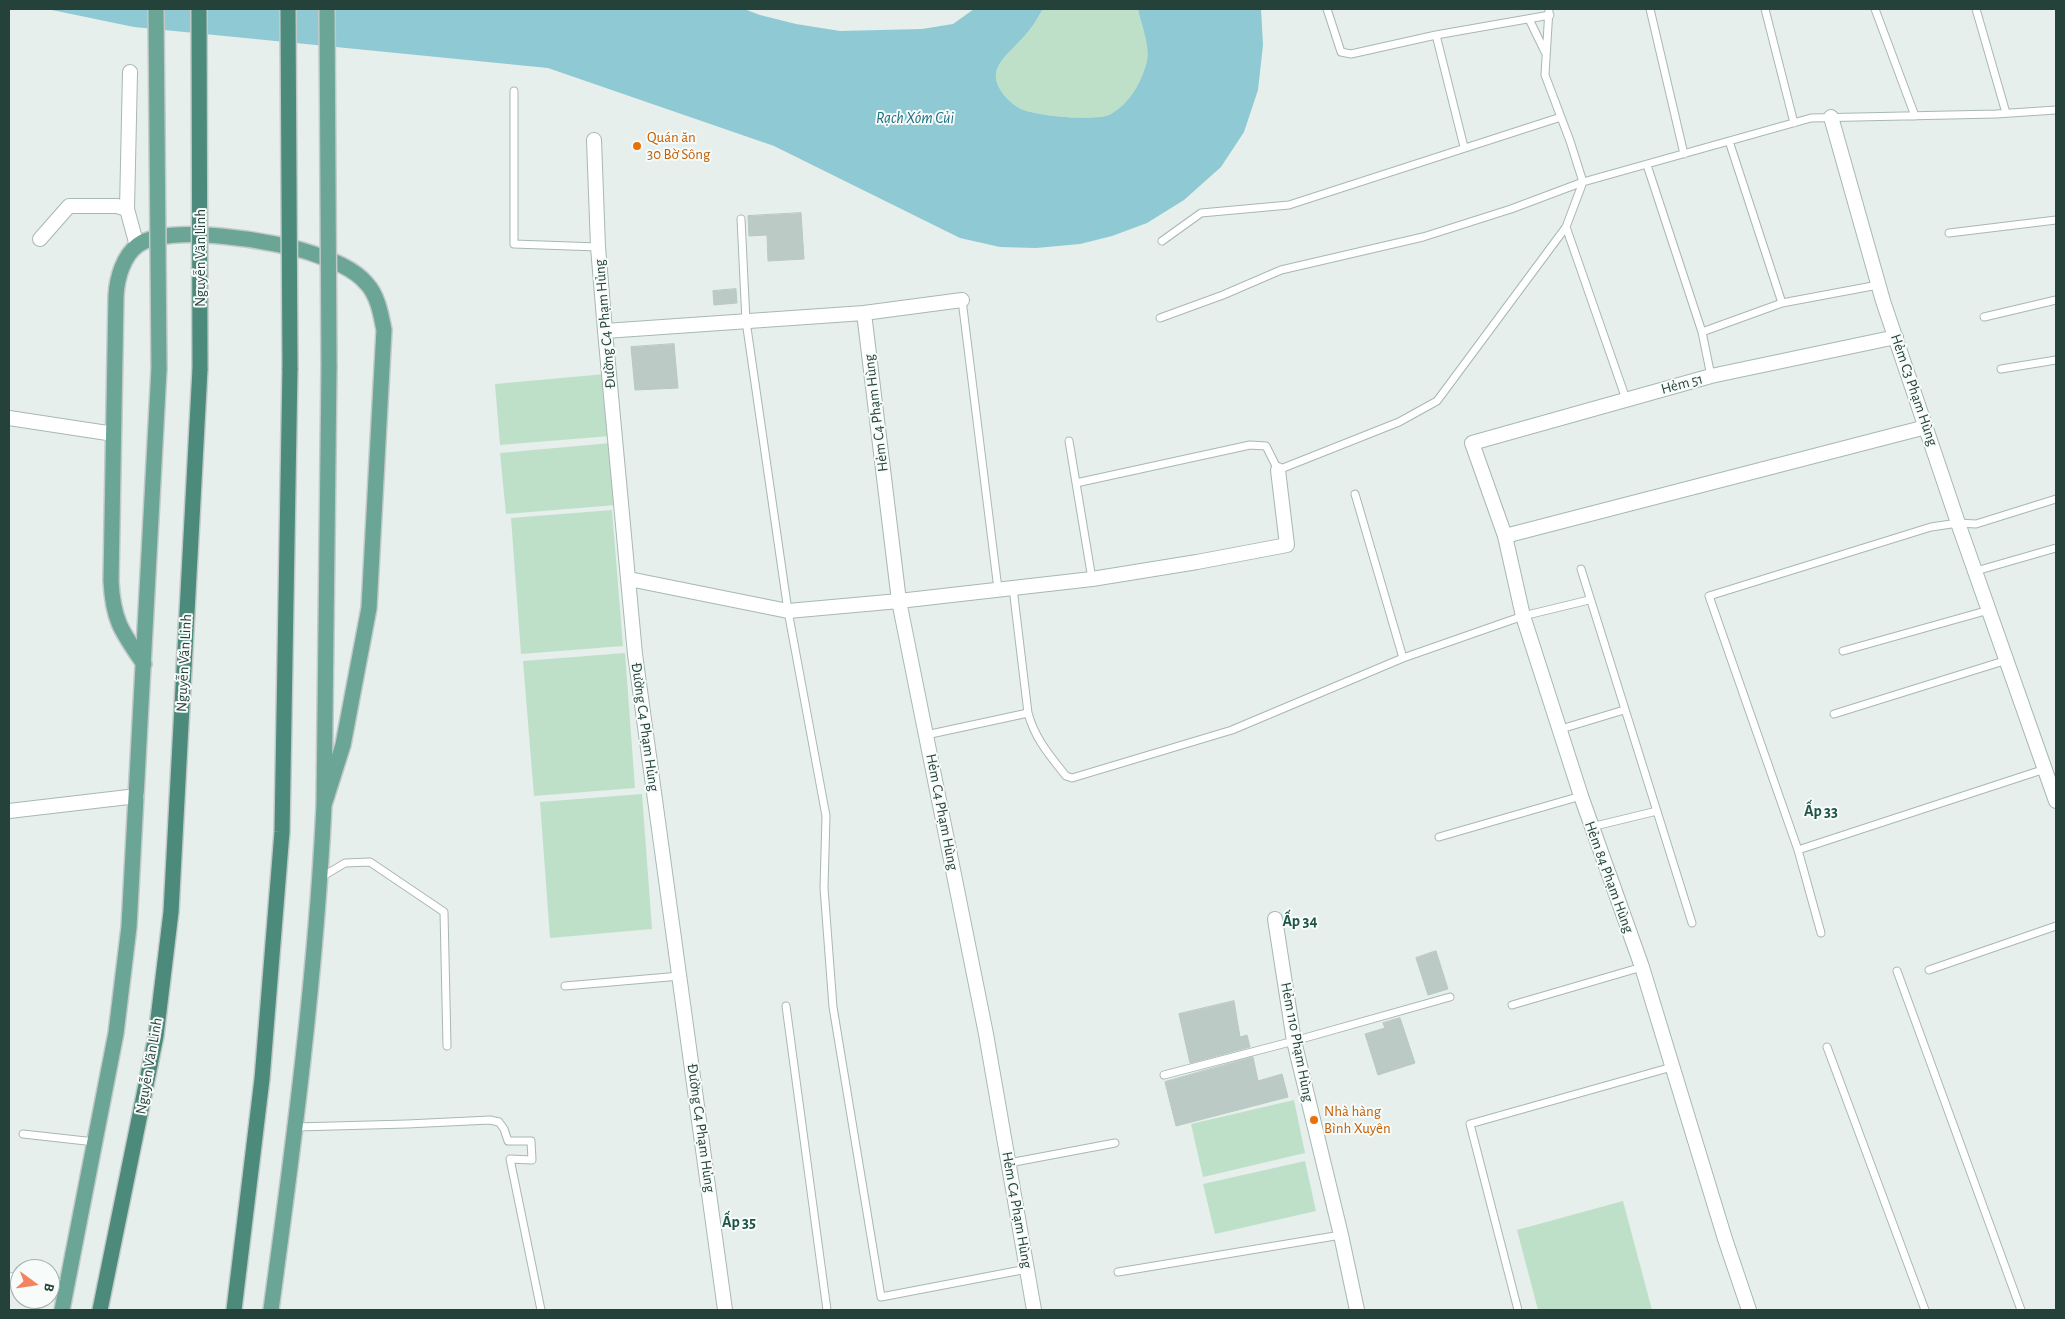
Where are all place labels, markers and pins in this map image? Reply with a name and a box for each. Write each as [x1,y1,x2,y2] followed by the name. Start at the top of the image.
[647,128,710,163] place label: Quán ăn 30 Bờ Sông
[631,140,643,152] marker: Quán ăn 30 Bờ Sông
[1324,1102,1391,1137] place label: Nhà hàng Bình Xuyên
[1308,1114,1320,1126] marker: Nhà hàng Bình Xuyên

